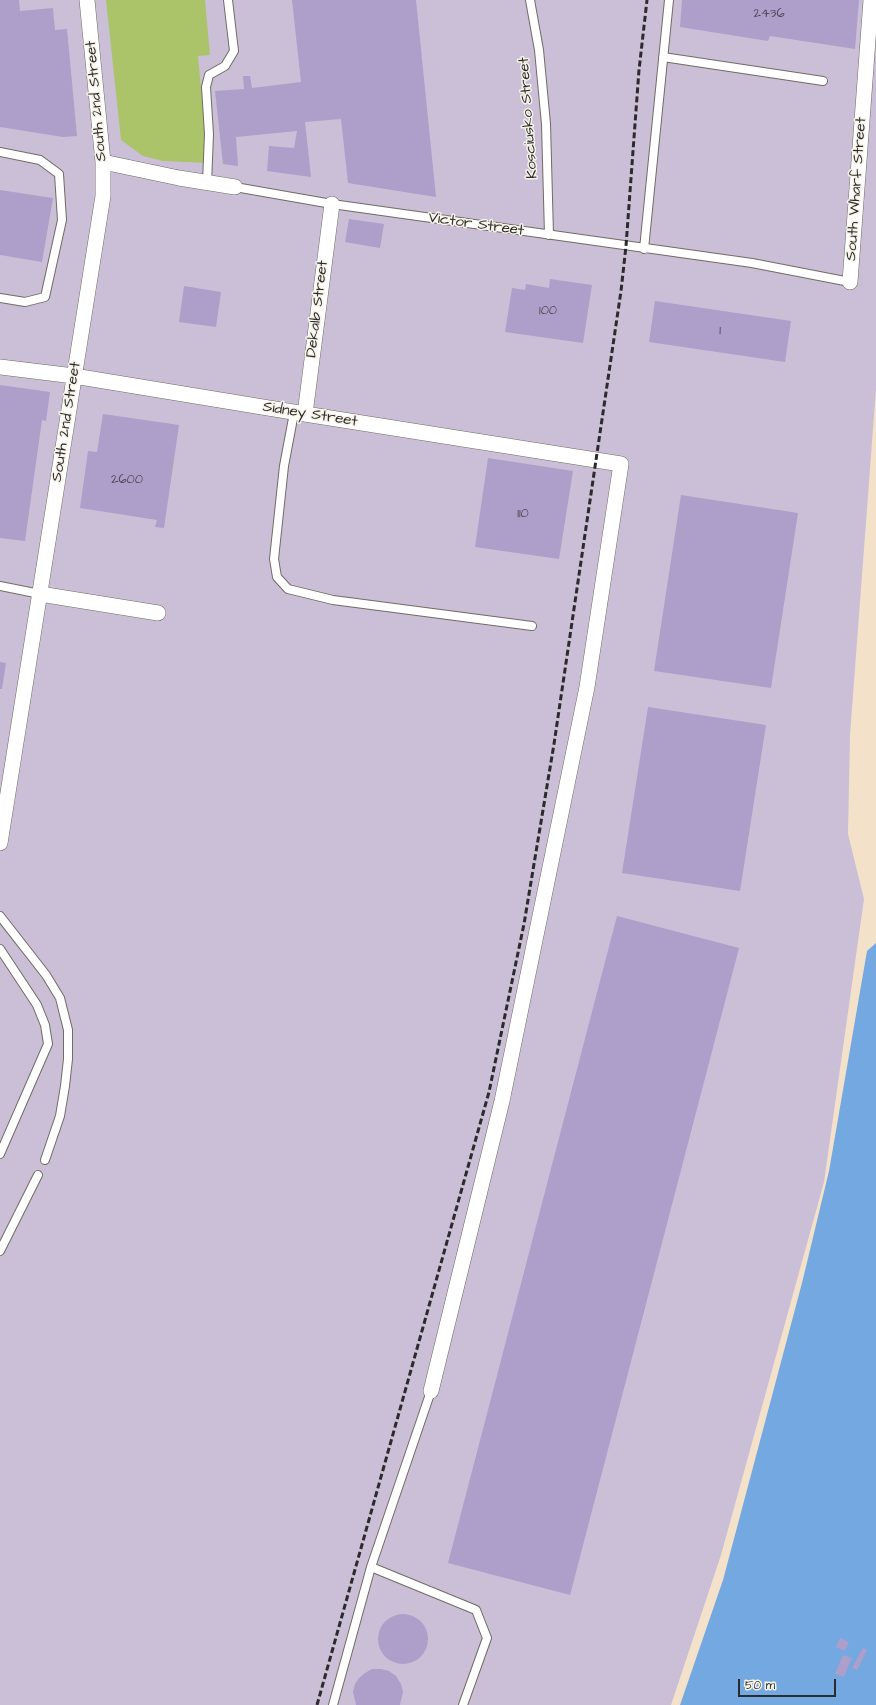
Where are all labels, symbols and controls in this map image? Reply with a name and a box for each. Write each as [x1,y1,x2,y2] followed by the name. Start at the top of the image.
[753,6,785,22] house number: 2436
[83,40,111,162] street label: South 2nd Street
[516,57,542,179] street label: Kosciusko Street
[843,117,871,261] street label: South Wharf Street
[427,209,525,241] street label: Victor Street
[303,259,333,359] street label: Dekalb Street
[539,303,557,319] house number: 100
[719,323,721,339] house number: 1
[49,361,85,483] street label: South 2nd Street
[261,399,359,431] street label: Sidney Street
[111,472,143,488] house number: 2600
[517,506,529,522] house number: 110
[740,1671,838,1697] scale bar
[745,1677,775,1694] text: 50 m

